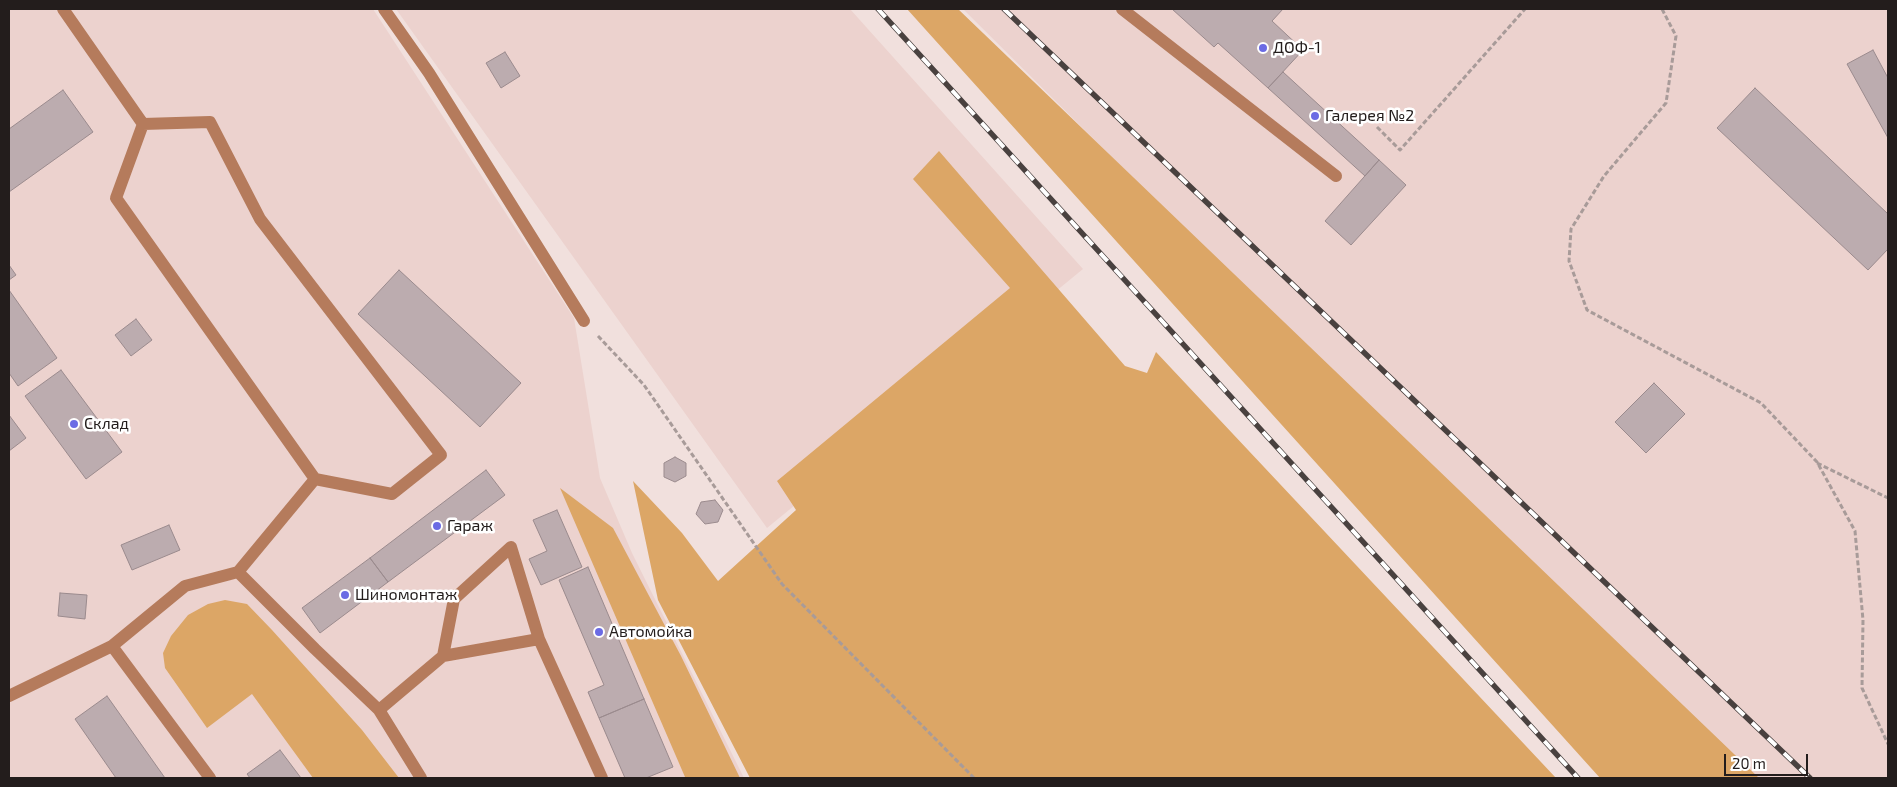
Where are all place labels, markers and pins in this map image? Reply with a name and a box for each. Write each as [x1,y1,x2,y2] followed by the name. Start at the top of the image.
[1273,38,1321,58] place label: ДОФ-1
[1257,42,1269,54] marker: ДОФ-1
[1325,106,1414,126] place label: Галерея №2
[1309,110,1321,122] marker: Галерея №2
[84,414,129,434] place label: Склад
[68,418,80,430] marker: Склад
[447,516,493,536] place label: Гараж
[431,520,443,532] marker: Гараж
[355,585,457,605] place label: Шиномонтаж
[339,589,351,601] marker: Шиномонтаж
[609,622,692,642] place label: Автомойка
[593,626,605,638] marker: Автомойка

